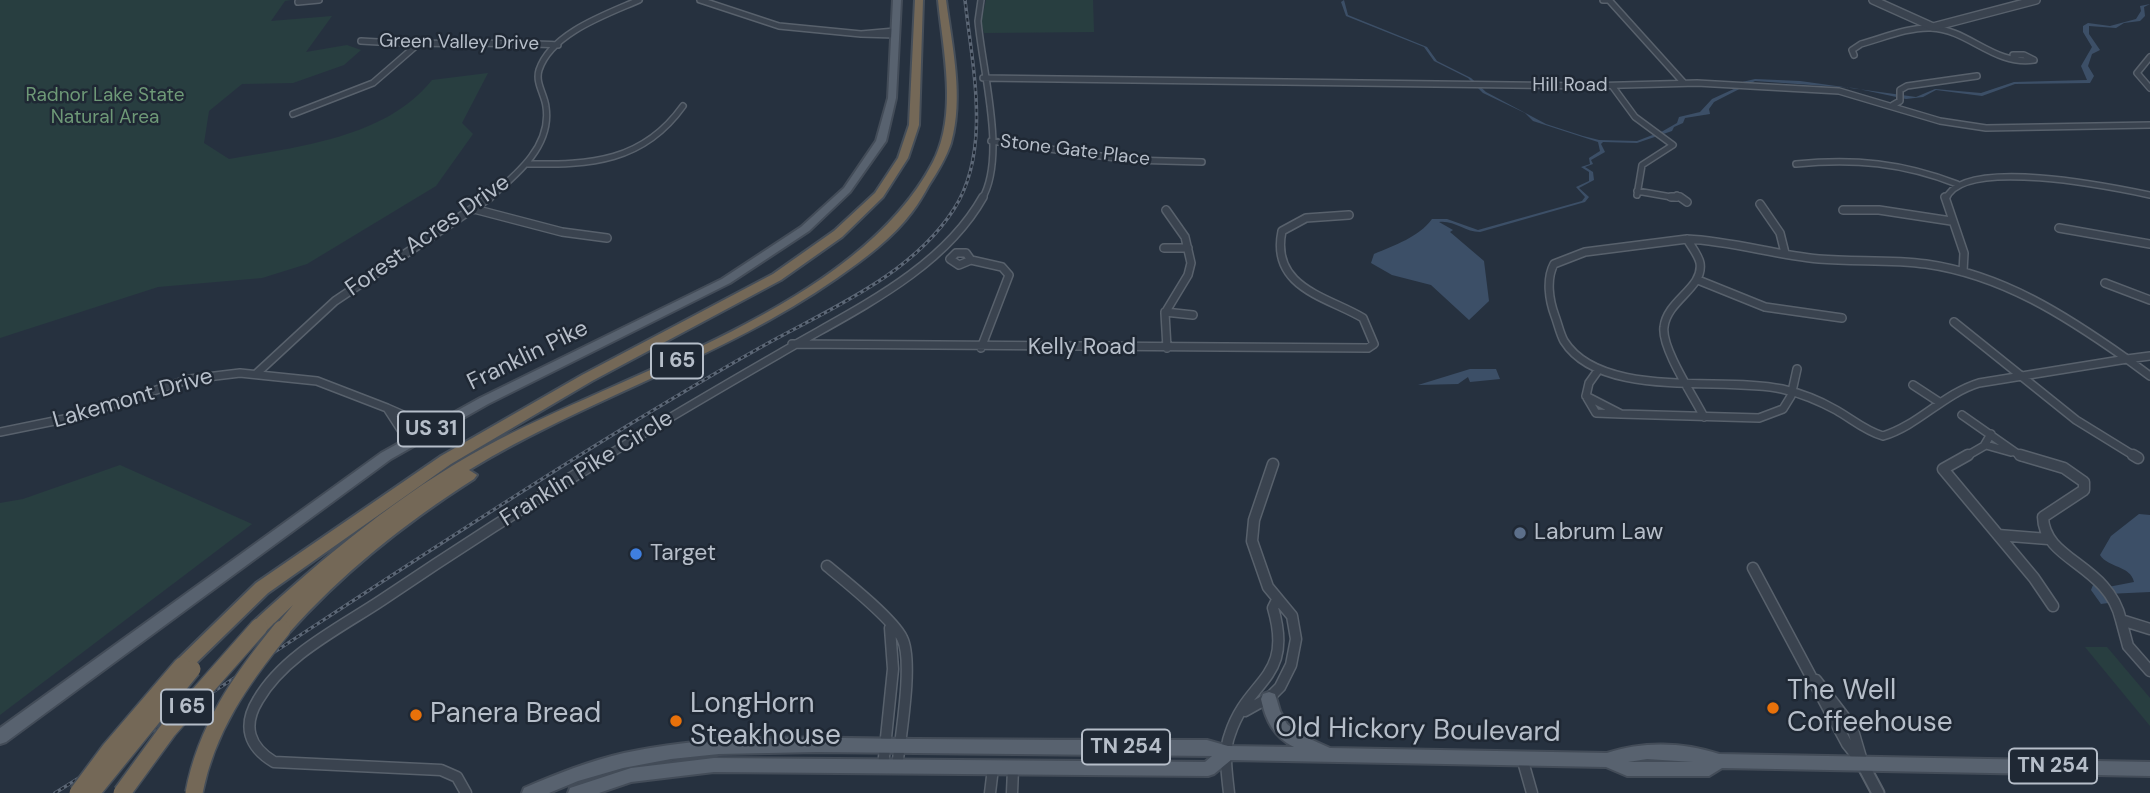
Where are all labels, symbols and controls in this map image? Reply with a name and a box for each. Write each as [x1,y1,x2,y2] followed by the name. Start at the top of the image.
[379,30,539,56] street label: Green Valley Drive
[1532,75,1608,97] street label: Hill Road
[25,85,185,129] park label: Radnor Lake State Natural Area
[999,130,1151,172] street label: Stone Gate Place
[341,169,515,303] street label: Forest Acres Drive
[463,315,593,397] street label: Franklin Pike
[1028,334,1136,362] street label: Kelly Road
[651,344,703,378] road number: I 65
[50,363,216,435] street label: Lakemont Drive
[496,405,678,533] street label: Franklin Pike Circle
[398,412,464,446] road number: US 31
[1534,519,1663,547] place label: Labrum Law
[1512,525,1528,541] marker: Labrum Law
[650,540,716,568] place label: Target
[628,546,644,562] marker: Target
[1787,675,1953,741] place label: The Well Coffeehouse
[690,688,841,754] place label: LongHorn Steakhouse
[161,690,213,724] road number: I 65
[430,698,601,732] place label: Panera Bread
[1765,700,1781,716] marker: The Well Coffeehouse
[408,707,424,723] marker: Panera Bread
[1275,712,1561,750] street label: Old Hickory Boulevard
[668,713,684,729] marker: LongHorn Steakhouse
[1082,730,1170,764] road number: TN 254
[2009,748,2097,784] road number: TN 254

